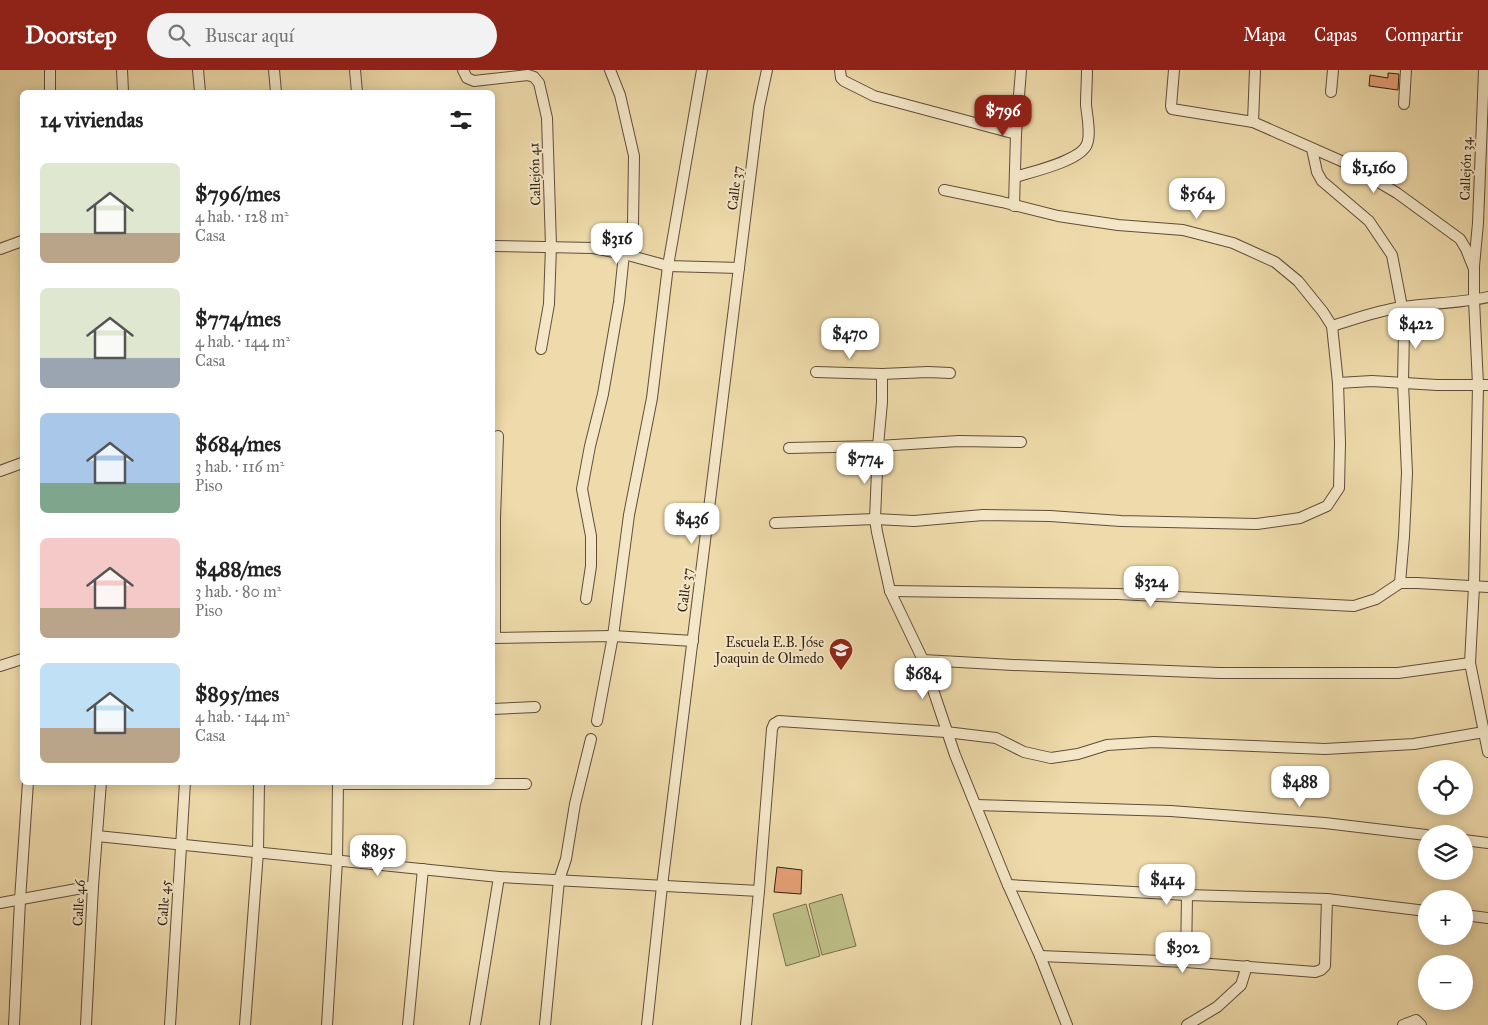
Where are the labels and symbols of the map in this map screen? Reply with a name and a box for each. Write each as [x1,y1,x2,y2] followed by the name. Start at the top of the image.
[973,94,1033,137] pin: $796
[1456,136,1476,201] street label: Callejón 34
[525,142,545,206] street label: Callejón 41
[1333,152,1415,194] pin: $1,160
[724,165,746,211] street label: Calle 37
[1167,178,1227,220] pin: $564
[587,222,647,265] pin: $316
[1386,308,1446,350] pin: $422
[820,318,880,360] pin: $470
[835,442,895,485] pin: $774
[662,502,722,545] pin: $436
[1121,566,1181,608] pin: $324
[674,567,696,613] street label: Calle 37
[713,634,824,668] place label: Escuela E.B. Jóse Joaquin de Olmedo
[828,637,854,671] school or university icon: Escuela E.B. Jóse Joaquin de Olmedo
[893,658,953,700] pin: $684
[1270,766,1330,808] pin: $488
[348,834,408,877] pin: $895
[1137,864,1197,906] pin: $414
[69,878,89,927] street label: Calle 46
[154,879,174,927] street label: Calle 45
[1153,932,1213,974] pin: $302

